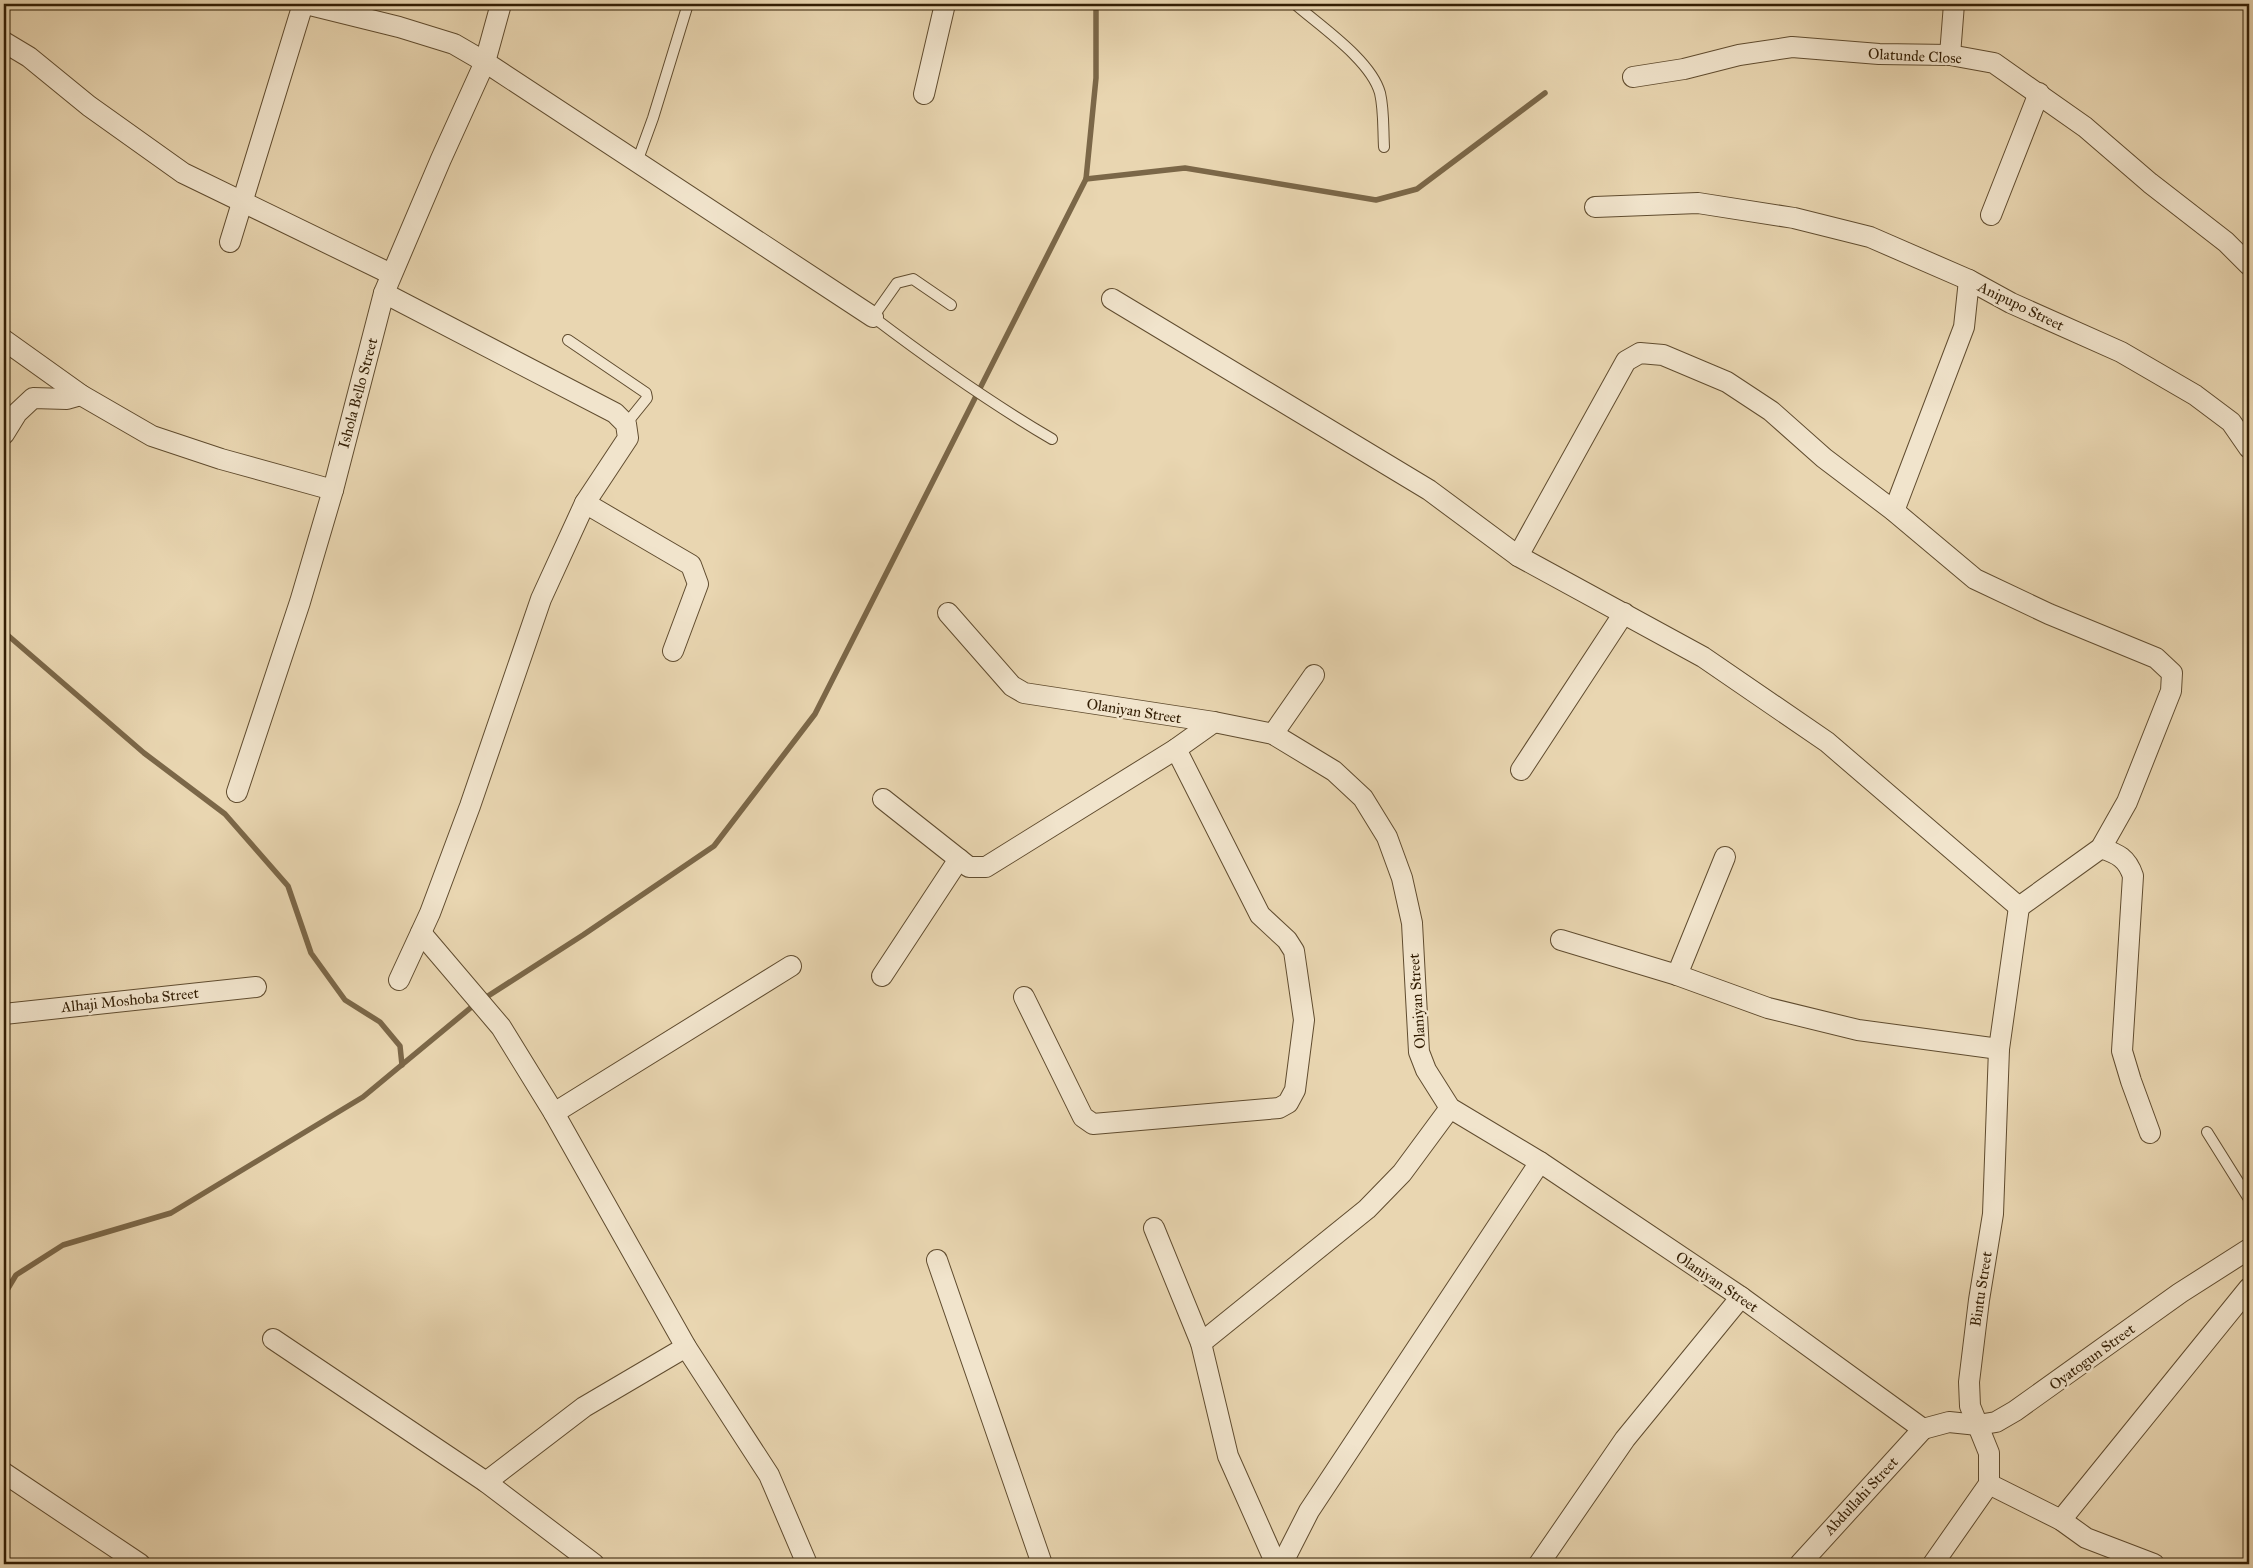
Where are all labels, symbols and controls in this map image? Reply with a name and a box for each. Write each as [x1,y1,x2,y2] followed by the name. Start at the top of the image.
[1868,45,1962,67] street label: Olatunde Close
[1974,277,2068,335] street label: Anipupo Street
[335,335,382,450] street label: Ishola Bello Street
[1085,695,1183,727] street label: Olaniyan Street
[1405,952,1429,1049] street label: Olaniyan Street
[59,984,200,1016] street label: Alhaji Moshoba Street
[1672,1248,1762,1317] street label: Olaniyan Street
[1966,1249,1996,1328] street label: Bintu Street
[2046,1319,2139,1394] street label: Oyatogun Street
[1820,1453,1902,1540] street label: Abdullahi Street

